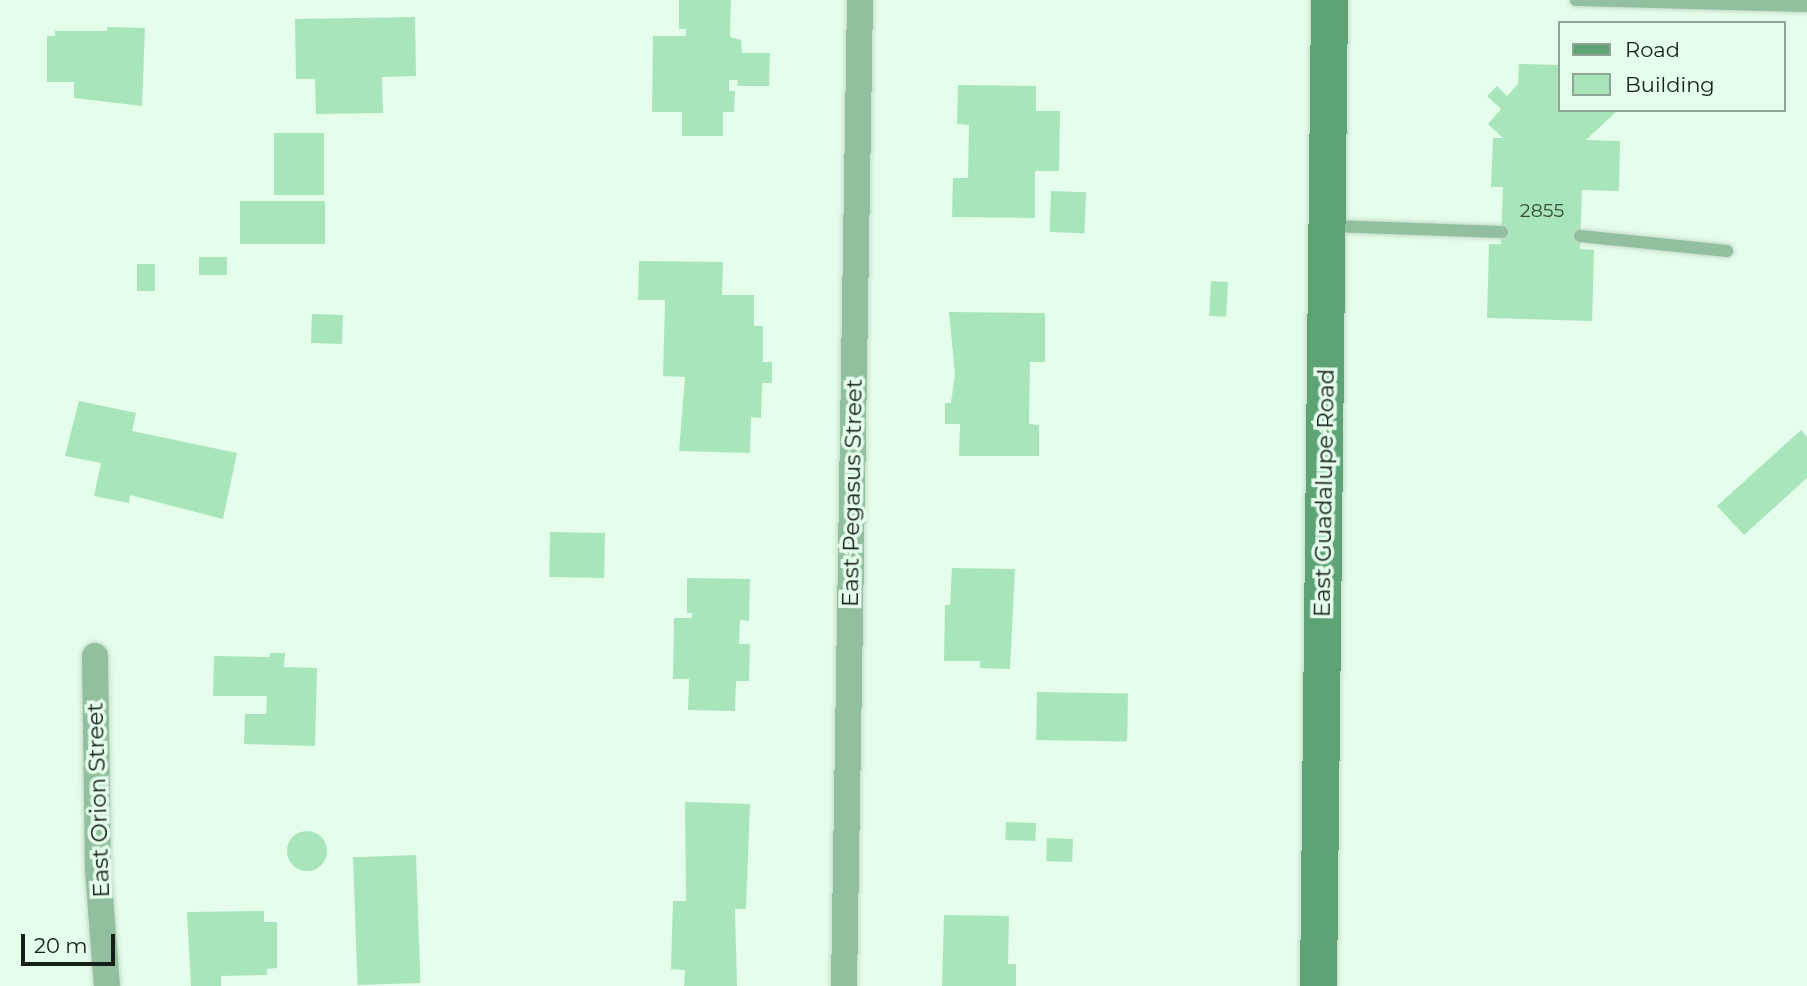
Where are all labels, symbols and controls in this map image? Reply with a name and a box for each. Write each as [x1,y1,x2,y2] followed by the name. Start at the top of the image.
[1559,21,1786,112] legend
[1625,37,1680,62] text: Road
[1625,72,1715,97] text: Building
[1520,200,1564,222] house number: 2855
[1308,368,1340,618] street label: East Guadalupe Road
[836,379,868,607] street label: East Pegasus Street
[81,702,115,898] street label: East Orion Street
[24,920,119,964] scale bar
[34,933,88,958] text: 20 m

